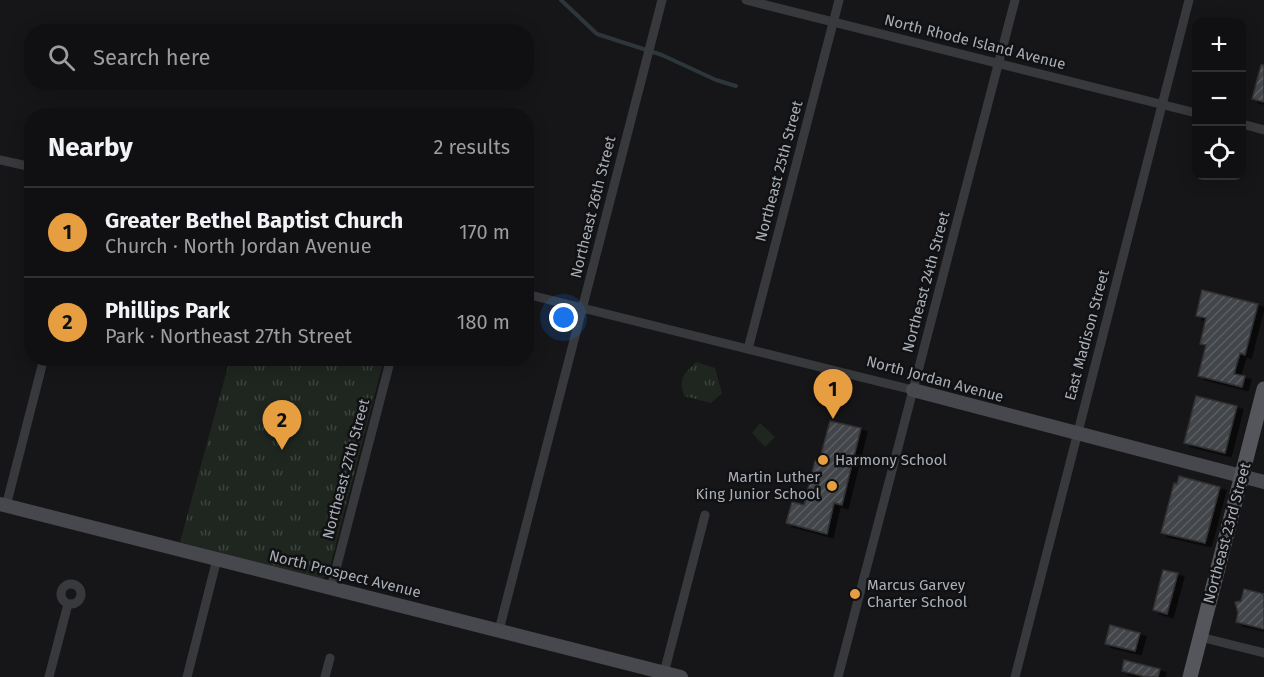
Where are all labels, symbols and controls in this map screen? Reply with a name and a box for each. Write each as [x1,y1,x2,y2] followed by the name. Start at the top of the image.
[883,11,1067,73] street label: North Rhode Island Avenue
[1192,18,1246,180] map controls
[1192,18,1246,72] button: +
[24,24,534,90] search box
[45,41,78,74] icon: search
[93,44,211,71] text: Search here
[1192,72,1246,126] button: −
[752,98,807,243] street label: Northeast 25th Street
[1192,126,1246,180] button: locate
[48,132,133,163] text: Nearby
[567,134,620,280] street label: Northeast 26th Street
[433,135,510,159] text: 2 results
[105,207,403,234] text: Greater Bethel Baptist Church
[899,209,954,355] street label: Northeast 24th Street
[63,220,72,244] text: 1
[459,220,510,244] text: 170 m
[105,234,372,258] text: Church · North Jordan Avenue
[1061,267,1113,402] street label: East Madison Street
[105,297,230,324] text: Phillips Park
[549,303,578,332] your location
[62,310,73,334] text: 2
[457,310,510,334] text: 180 m
[105,324,352,348] text: Park · Northeast 27th Street
[864,352,1006,406] street label: North Jordan Avenue
[814,370,852,419] pin: 1
[319,396,374,541] street label: Northeast 27th Street
[262,400,302,450] pin: 2
[835,451,947,469] place label: Harmony School
[816,453,830,467] marker: Harmony School
[1200,460,1255,605] street label: Northeast 23rd Street
[695,468,821,503] place label: Martin Luther King Junior School
[825,479,839,493] marker: Martin Luther King Junior School
[267,546,423,602] street label: North Prospect Avenue
[867,576,968,611] place label: Marcus Garvey Charter School
[848,587,862,601] marker: Marcus Garvey Charter School

